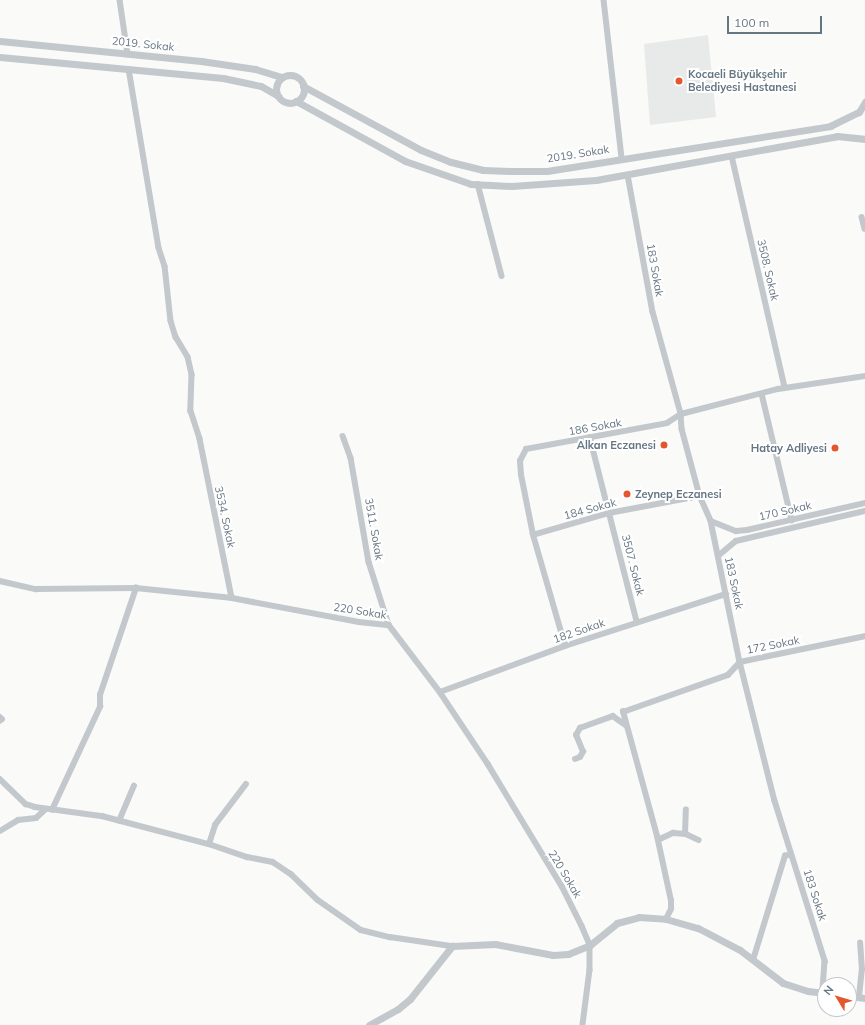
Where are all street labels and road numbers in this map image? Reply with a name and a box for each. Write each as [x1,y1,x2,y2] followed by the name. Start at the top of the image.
[111,34,175,54] street label: 2019. Sokak
[546,143,610,165] street label: 2019. Sokak
[755,238,781,302] street label: 3508. Sokak
[644,242,666,298] street label: 183 Sokak
[567,416,623,438] street label: 186 Sokak
[212,485,238,549] street label: 3534. Sokak
[562,496,618,522] street label: 184 Sokak
[362,497,386,561] street label: 3511. Sokak
[757,499,813,523] street label: 170 Sokak
[619,533,647,597] street label: 3507. Sokak
[722,555,746,611] street label: 183 Sokak
[332,600,388,622] street label: 220 Sokak
[551,616,607,646] street label: 182 Sokak
[745,633,801,657] street label: 172 Sokak
[546,848,584,900] street label: 220 Sokak
[800,867,830,923] street label: 183 Sokak

